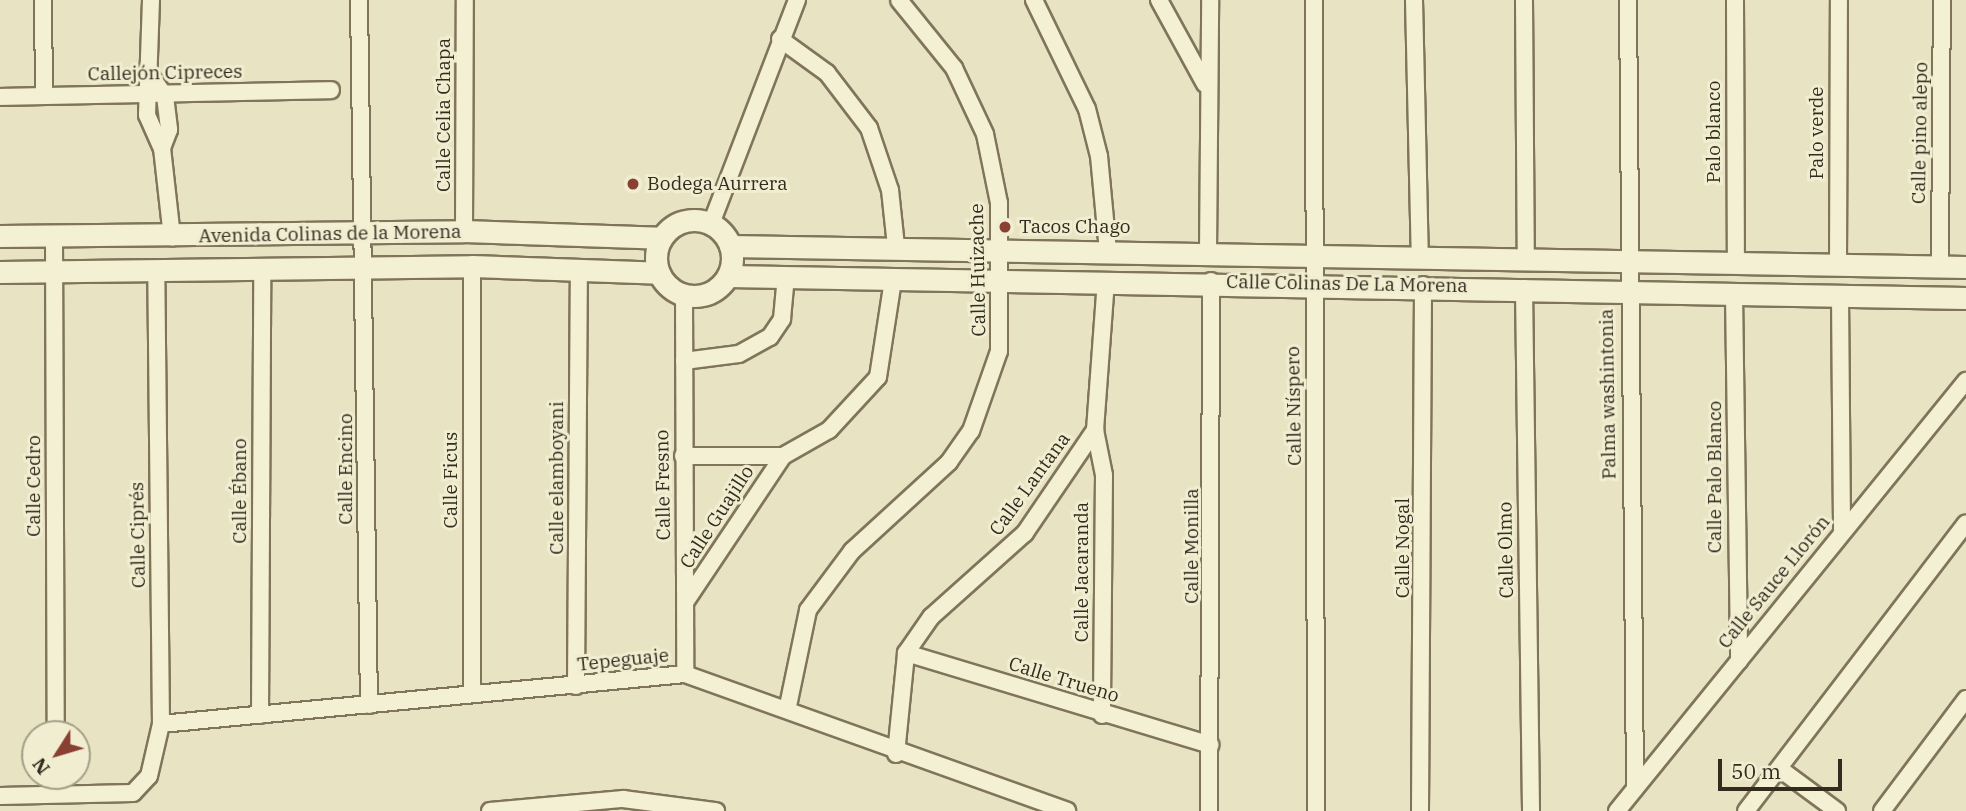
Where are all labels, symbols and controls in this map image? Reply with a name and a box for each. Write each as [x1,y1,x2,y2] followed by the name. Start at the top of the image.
[433,38,455,192] street label: Calle Celia Chapa
[87,60,243,86] street label: Callejón Cipreces
[1907,62,1933,204] street label: Calle pino alepo
[1703,81,1725,183] street label: Palo blanco
[1806,86,1828,180] street label: Palo verde
[647,173,788,195] place label: Bodega Aurrera
[625,176,641,192] marker: Bodega Aurrera
[965,203,991,337] street label: Calle Huizache
[1019,216,1130,238] place label: Tacos Chago
[997,219,1013,235] marker: Tacos Chago
[198,220,462,248] street label: Avenida Colinas de la Morena
[1226,270,1468,298] street label: Calle Colinas De La Morena
[1595,308,1621,480] street label: Palma washintonia
[1282,346,1306,466] street label: Calle Níspero
[546,401,568,555] street label: Calle elamboyani
[1704,401,1726,553] street label: Calle Palo Blanco
[335,413,357,525] street label: Calle Encino
[985,428,1075,540] street label: Calle Lantana
[651,429,675,541] street label: Calle Fresno
[440,432,462,528] street label: Calle Ficus
[23,435,45,537] street label: Calle Cedro
[229,438,251,544] street label: Calle Ébano
[675,461,759,573] street label: Calle Guajillo
[126,482,150,588] street label: Calle Ciprés
[1181,488,1203,604] street label: Calle Monilla
[1392,498,1414,598] street label: Calle Nogal
[1494,501,1518,599] street label: Calle Olmo
[1071,502,1093,642] street label: Calle Jacaranda
[1713,511,1835,653] street label: Calle Sauce Llorón
[576,644,670,676] street label: Tepeguaje
[1006,652,1122,708] street label: Calle Trueno
[21,720,91,790] north arrow
[1721,744,1845,788] scale bar
[27,753,55,780] text: N
[1731,757,1781,785] text: 50 m

